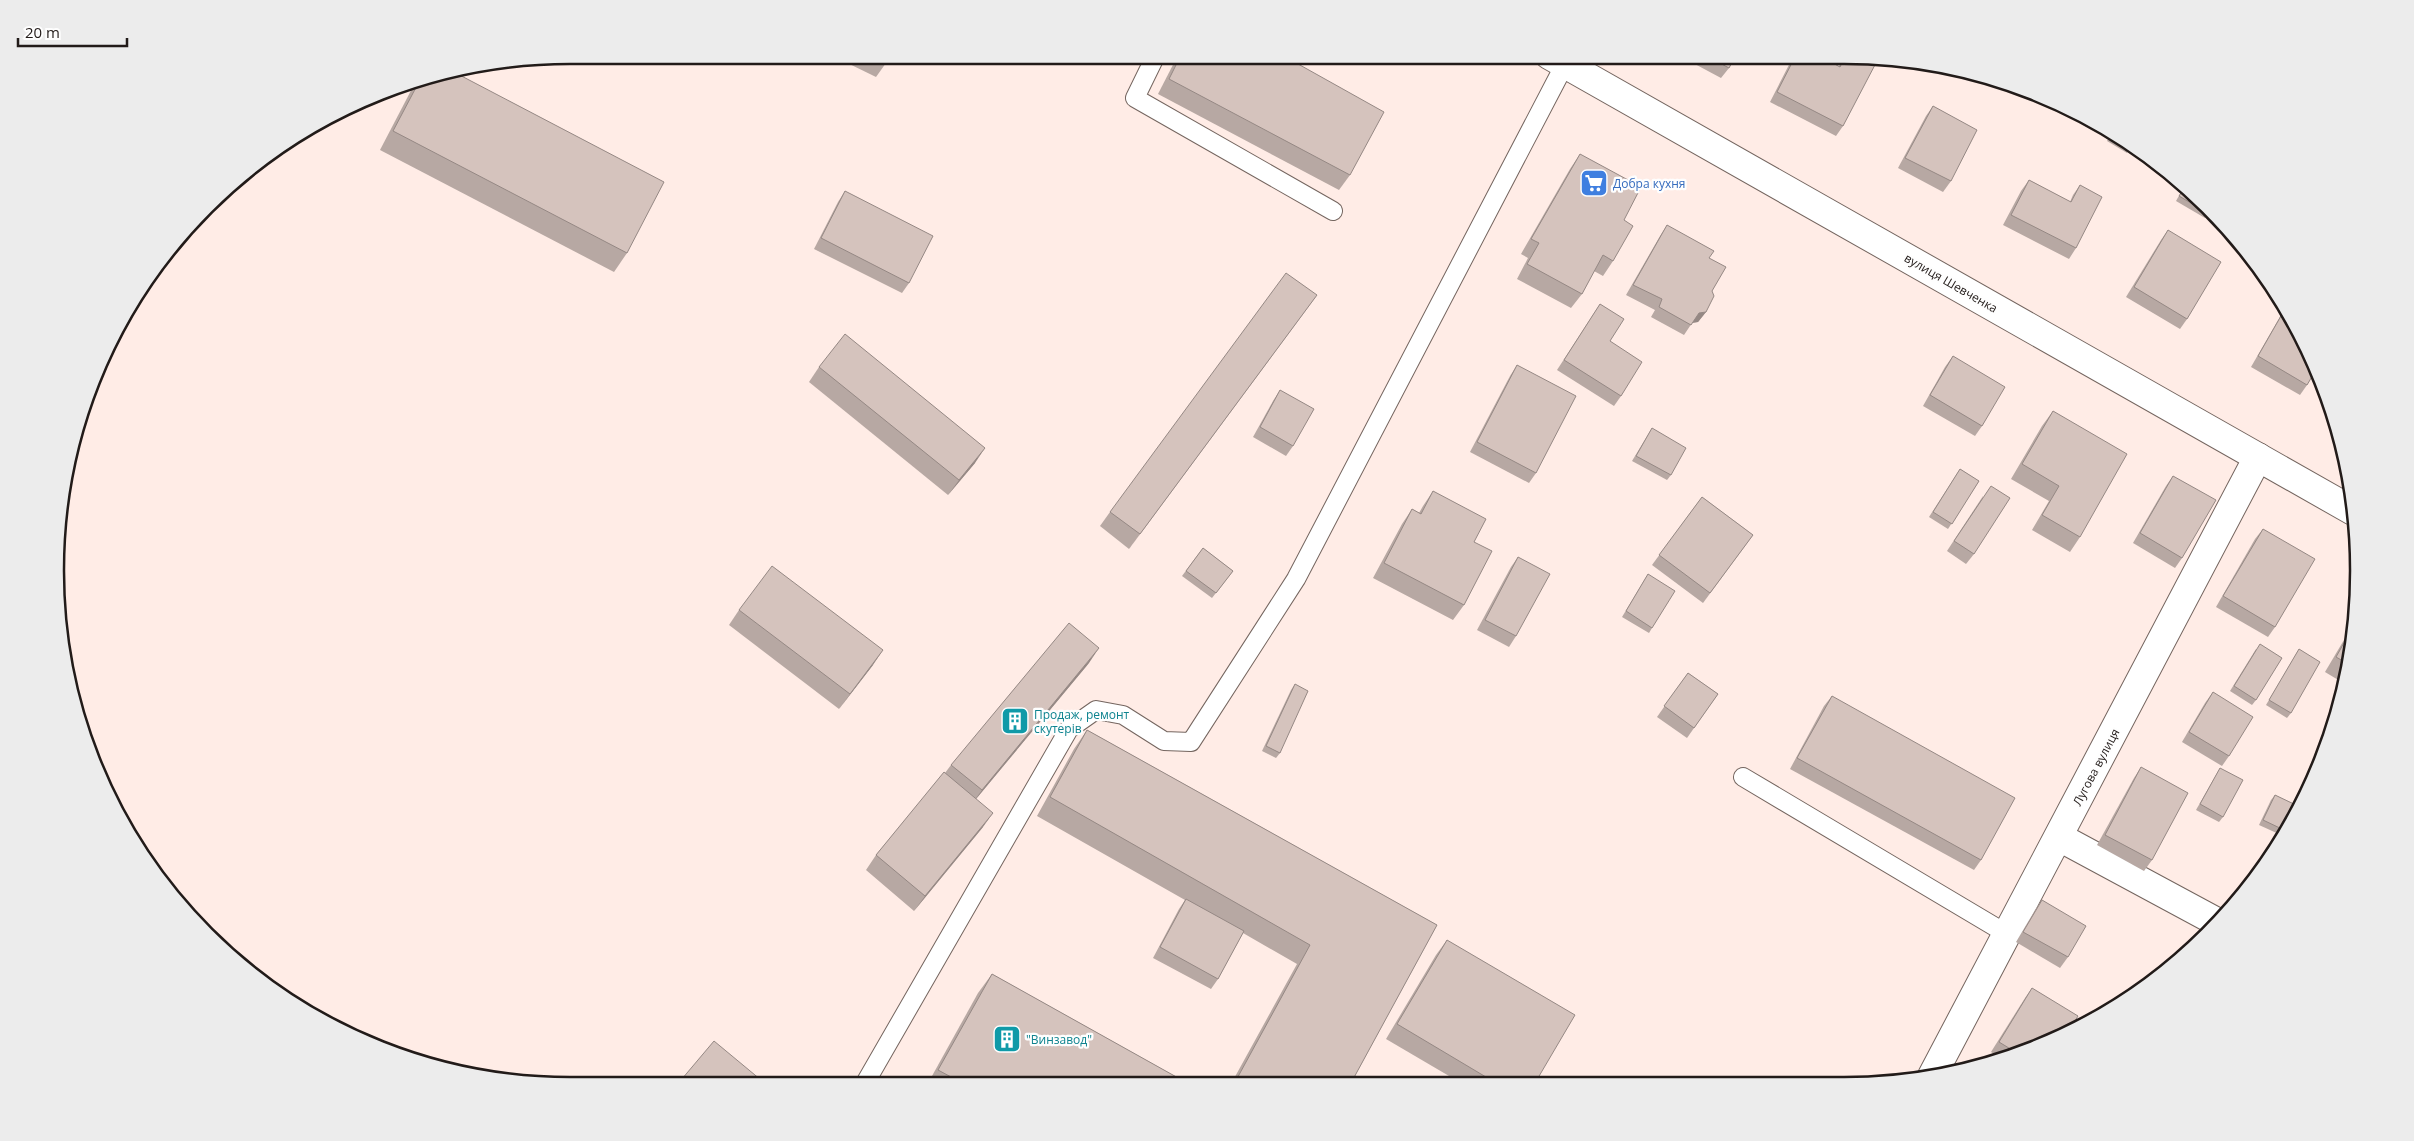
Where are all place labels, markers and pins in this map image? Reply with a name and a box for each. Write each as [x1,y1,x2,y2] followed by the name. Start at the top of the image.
[1579,168,1609,198] supermarket icon: Добра кухня
[1613,175,1685,192] place label: Добра кухня
[1000,706,1030,736] building icon: Продаж, ремонт скутерів
[1034,706,1130,737] place label: Продаж, ремонт скутерів
[992,1024,1022,1054] building icon: "Винзавод"
[1026,1031,1092,1048] place label: "Винзавод"

